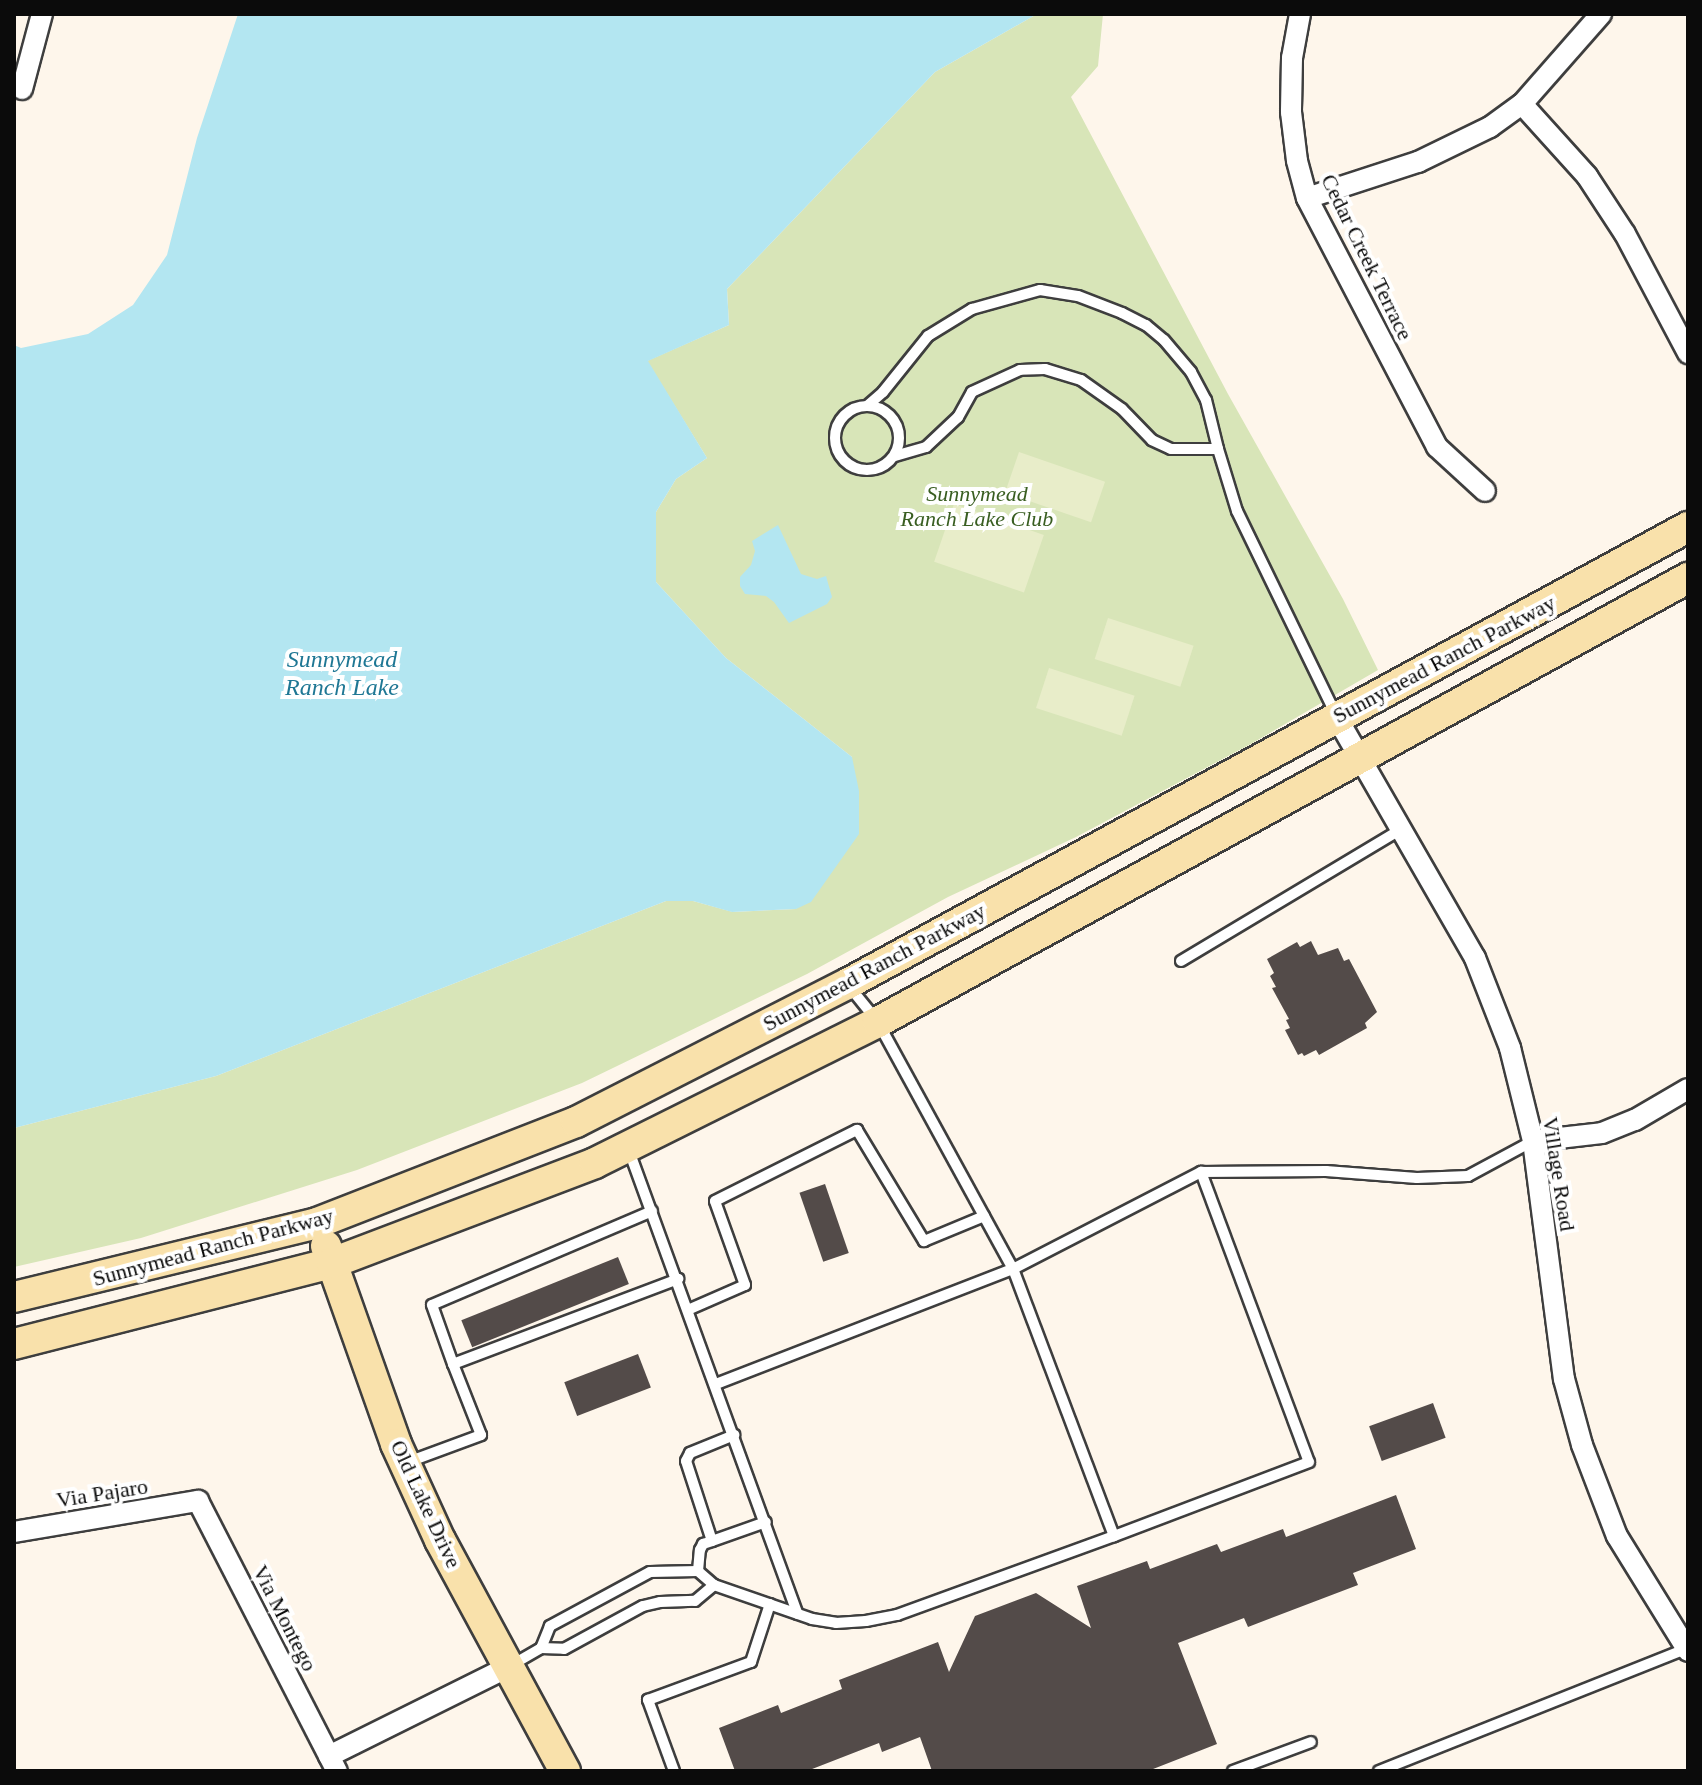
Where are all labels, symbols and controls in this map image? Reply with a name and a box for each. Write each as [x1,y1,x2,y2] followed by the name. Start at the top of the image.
[1315,170,1419,344] street label: Cedar Creek Terrace
[901,480,1053,532] park label: Sunnymead Ranch Lake Club
[1328,589,1560,729] street label: Sunnymead Ranch Parkway
[285,646,399,702] water label: Sunnymead Ranch Lake
[758,897,990,1037] street label: Sunnymead Ranch Parkway
[1537,1115,1581,1233] street label: Village Road
[90,1202,336,1292] street label: Sunnymead Ranch Parkway
[385,1436,467,1572] street label: Old Lake Drive
[54,1473,150,1513] street label: Via Pajaro
[247,1561,323,1675] street label: Via Montego

